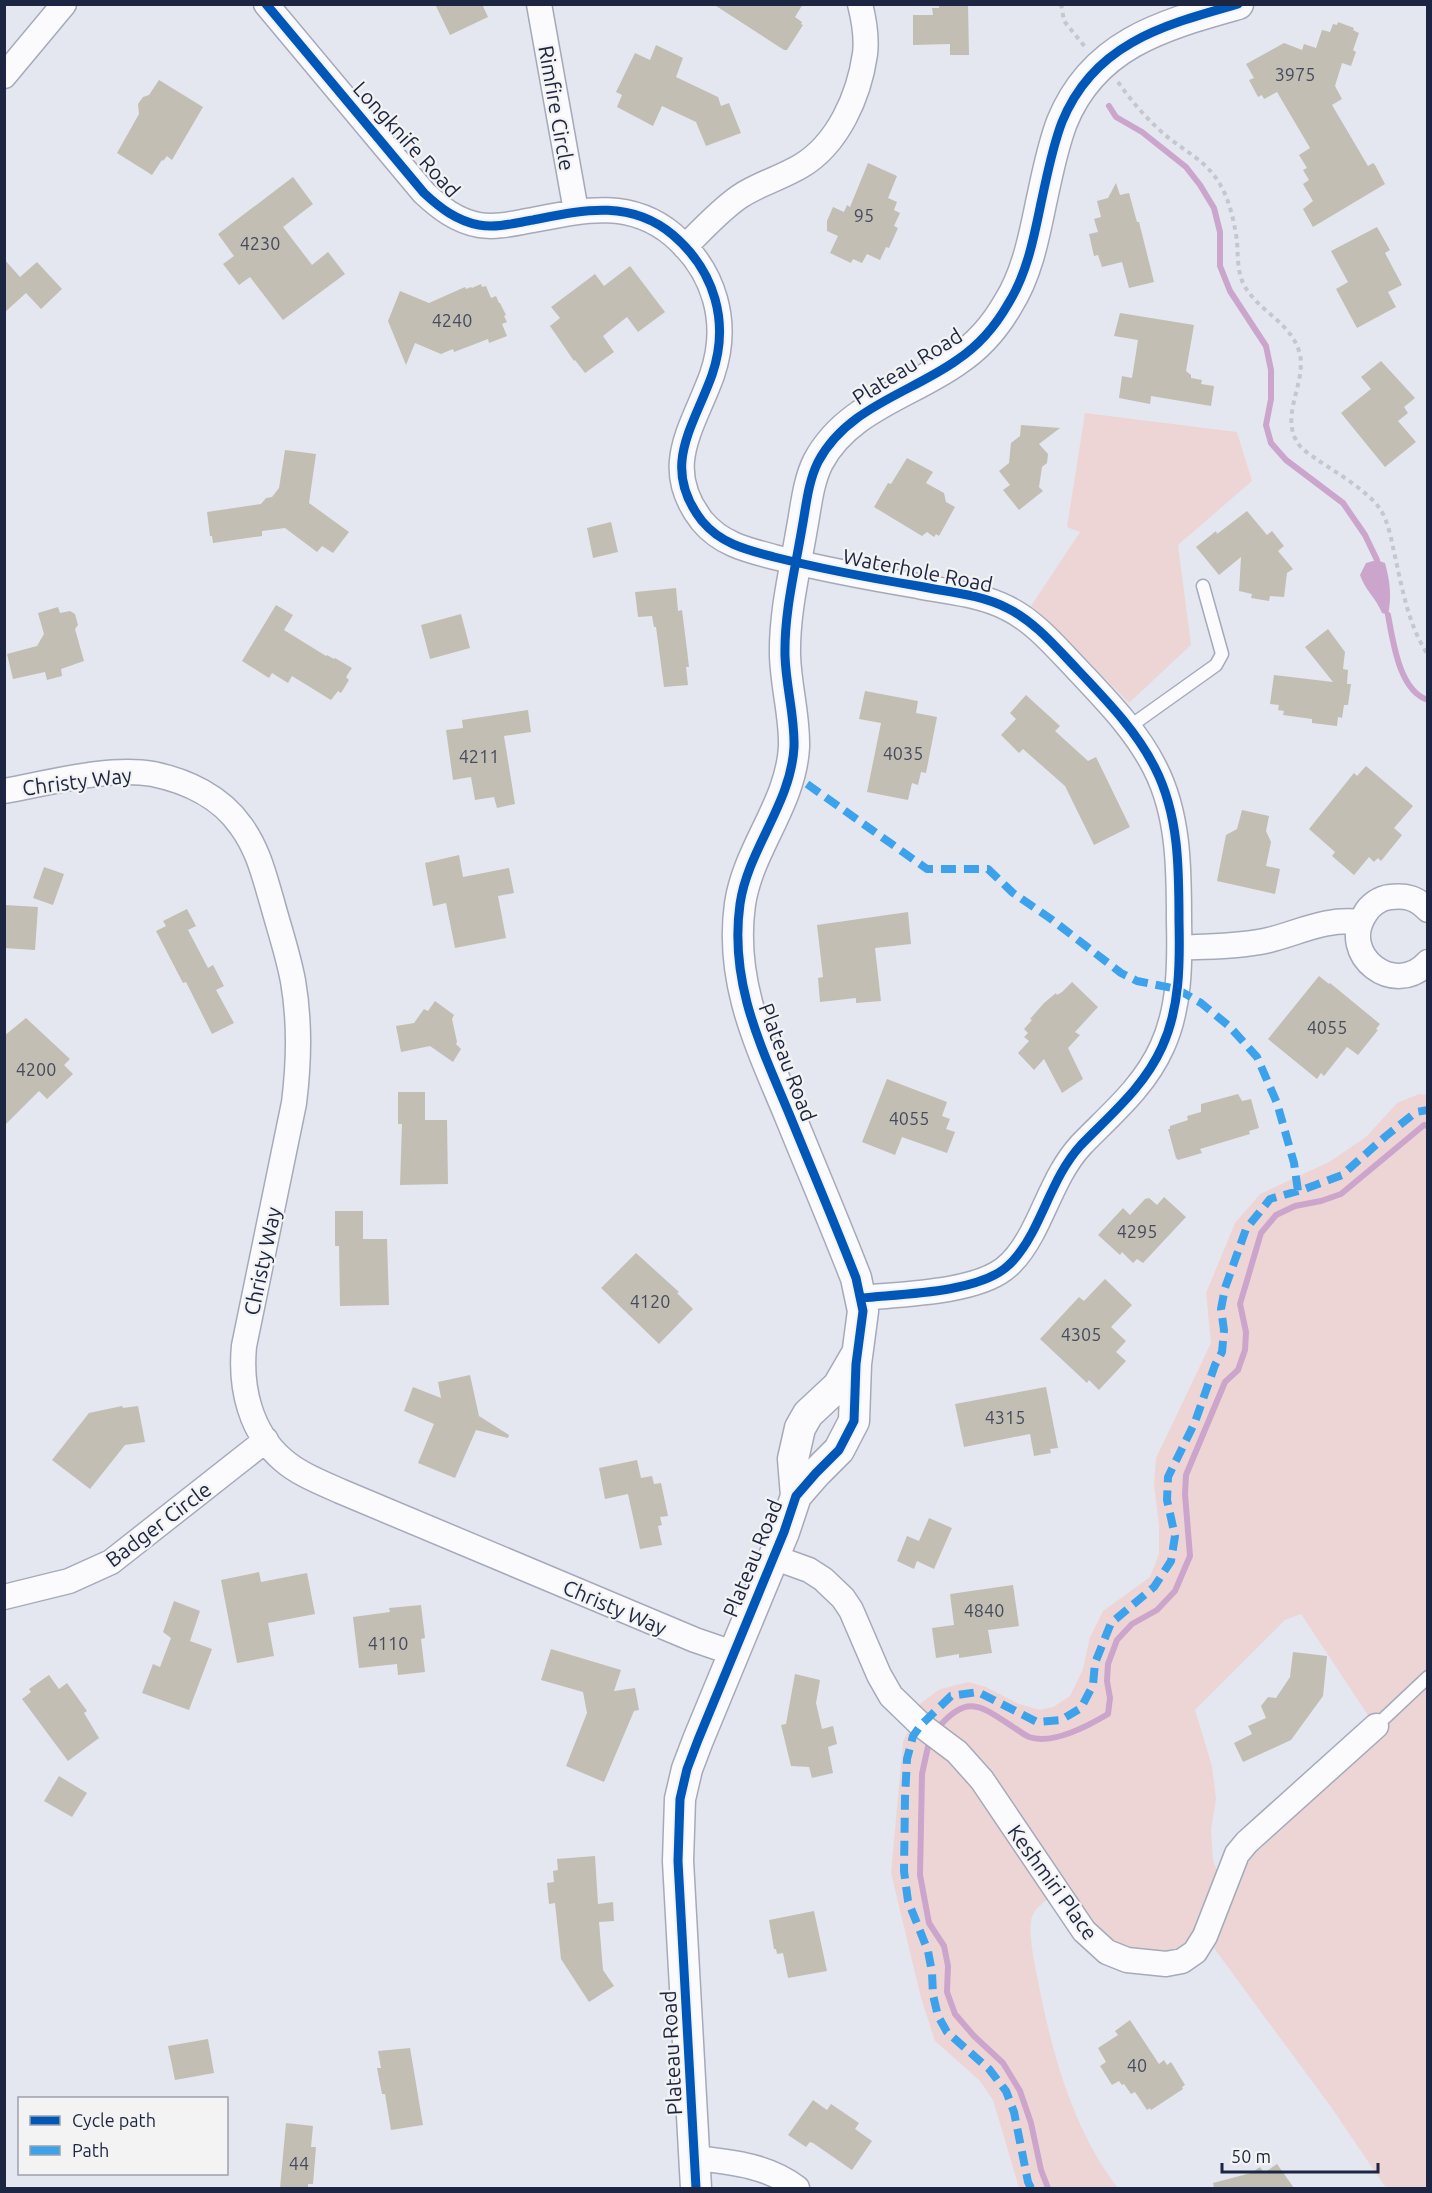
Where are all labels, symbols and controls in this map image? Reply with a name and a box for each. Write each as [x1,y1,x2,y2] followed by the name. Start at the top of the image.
[534,44,580,172] street label: Rimfire Circle
[1275,64,1315,84] house number: 3975
[349,76,465,202] street label: Longknife Road
[854,205,874,225] house number: 95
[240,233,280,253] house number: 4230
[432,310,472,330] house number: 4240
[848,323,966,409] street label: Plateau Road
[841,544,995,596] street label: Waterhole Road
[883,743,923,763] house number: 4035
[459,746,499,766] house number: 4211
[21,762,133,800] street label: Christy Way
[754,999,822,1125] street label: Plateau Road
[1307,1017,1347,1037] house number: 4055
[16,1059,56,1079] house number: 4200
[889,1108,929,1128] house number: 4055
[239,1205,285,1317] street label: Christy Way
[1117,1221,1157,1241] house number: 4295
[630,1291,670,1311] house number: 4120
[1061,1324,1101,1344] house number: 4305
[985,1407,1025,1427] house number: 4315
[101,1477,215,1571] street label: Badger Circle
[718,1496,786,1620] street label: Plateau Road
[560,1574,670,1640] street label: Christy Way
[964,1600,1004,1620] house number: 4840
[368,1633,408,1653] house number: 4110
[1003,1820,1103,1944] street label: Keshmiri Place
[656,1990,686,2116] street label: Plateau Road
[1127,2055,1147,2075] house number: 40
[18,2097,228,2175] legend
[72,2110,156,2130] text: Cycle path
[1222,2136,1378,2174] scale bar
[72,2140,109,2160] text: Path
[1231,2146,1271,2166] text: 50 m
[289,2153,309,2173] house number: 44

